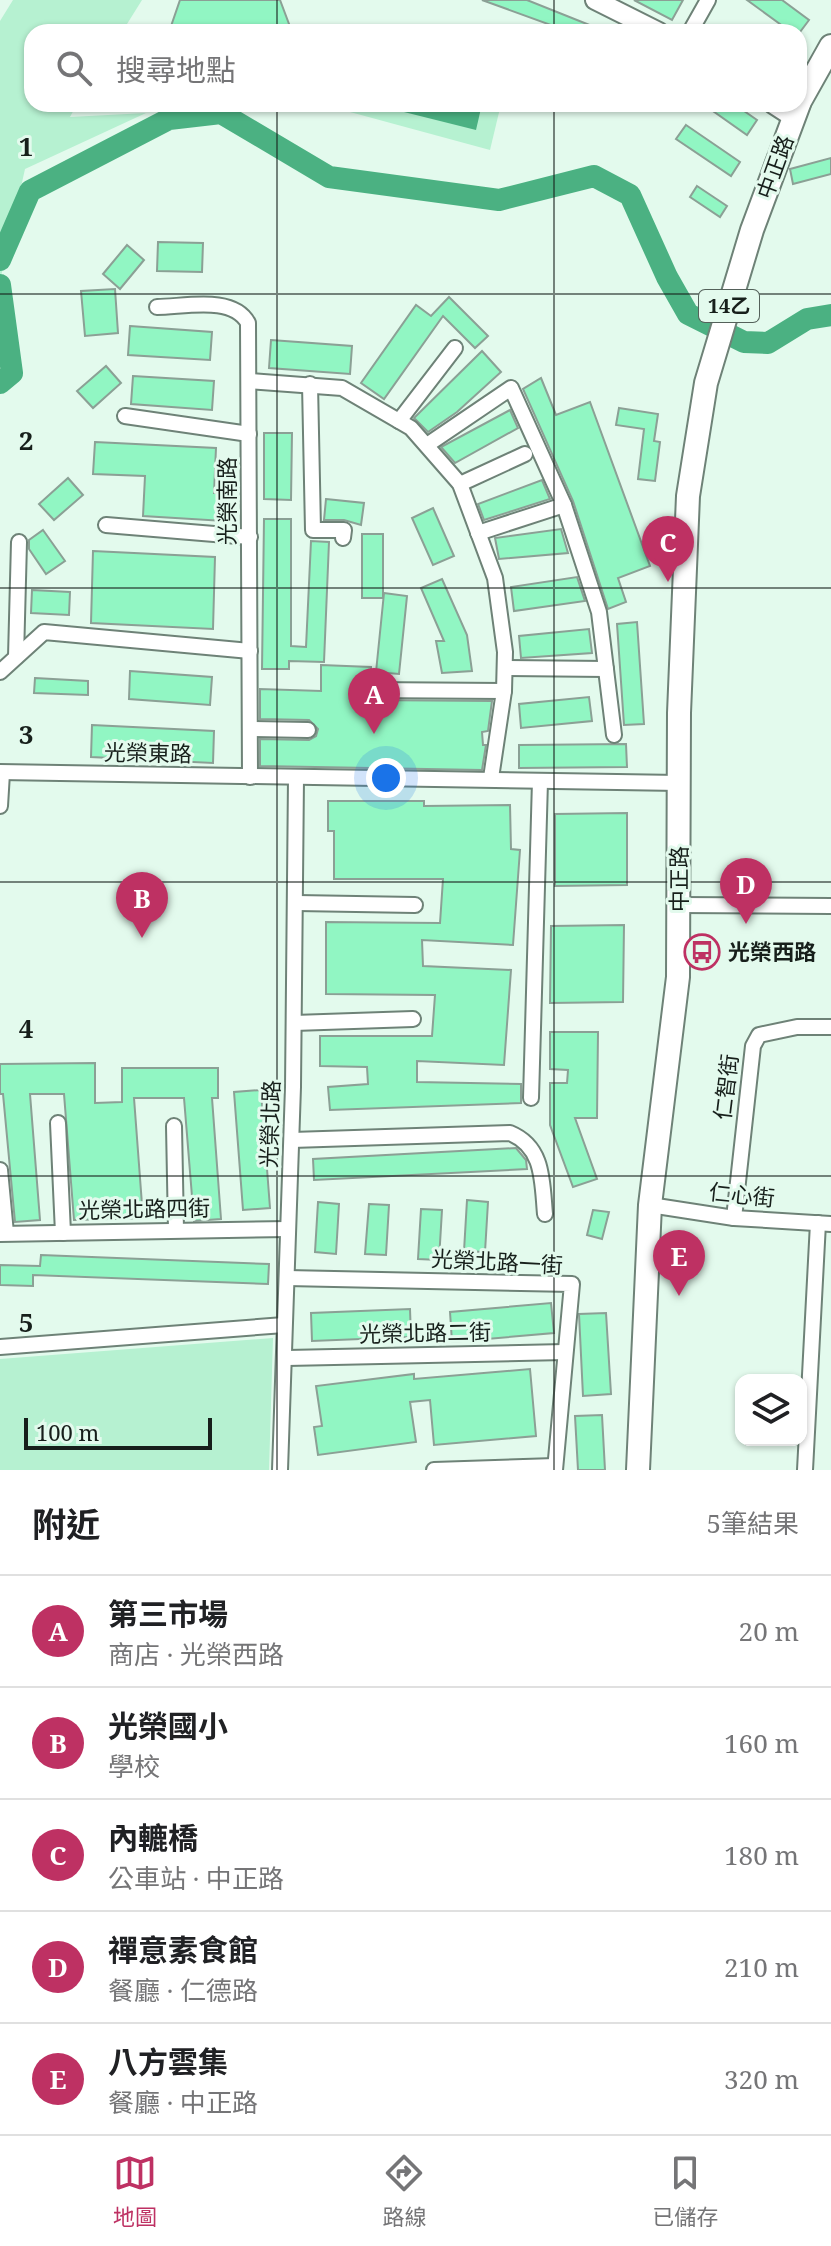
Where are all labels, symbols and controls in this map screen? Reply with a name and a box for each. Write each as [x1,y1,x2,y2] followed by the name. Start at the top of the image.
[24,24,807,112] search box
[52,46,96,90] icon: search
[116,49,236,90] text: 搜尋地點
[19,128,33,164] text: 1
[749,131,799,203] street label: 中正路
[699,290,759,322] road number: 14乙
[19,422,33,458] text: 2
[211,457,241,545] street label: 光榮南路
[642,516,694,582] pin: C
[348,668,400,734] pin: A
[19,716,33,752] text: 3
[104,736,192,768] street label: 光榮東路
[366,758,406,798] your location
[663,846,693,912] street label: 中正路
[720,858,772,924] pin: D
[116,872,168,938] pin: B
[683,933,721,971] bus stop icon: 光榮西路
[728,936,816,966] place label: 光榮西路
[19,1010,34,1046] text: 4
[706,1052,744,1121] street label: 仁智街
[252,1079,286,1168] street label: 光榮北路
[708,1176,776,1212] street label: 仁心街
[78,1192,210,1224] street label: 光榮北路四街
[653,1230,705,1296] pin: E
[430,1243,564,1279] street label: 光榮北路一街
[19,1304,33,1340] text: 5
[359,1316,491,1348] street label: 光榮北路二街
[735,1374,807,1446] map controls
[735,1374,807,1446] button: layers
[24,1414,212,1450] scale bar
[36,1417,99,1447] text: 100 m
[32,1501,100,1547] text: 附近
[706,1505,799,1541] text: 5筆結果
[108,1593,228,1634] text: 第三市場
[48,1613,68,1649] text: A
[739,1613,799,1649] text: 20 m
[108,1636,284,1672] text: 商店 · 光榮西路
[108,1705,228,1746] text: 光榮國小
[49,1725,67,1761] text: B
[724,1725,799,1761] text: 160 m
[108,1748,160,1784] text: 學校
[108,1817,198,1858] text: 內轆橋
[49,1837,67,1873] text: C
[724,1837,799,1873] text: 180 m
[108,1860,284,1896] text: 公車站 · 中正路
[108,1929,258,1970] text: 禪意素食館
[48,1949,68,1985] text: D
[724,1949,799,1985] text: 210 m
[108,1972,258,2008] text: 餐廳 · 仁德路
[108,2041,228,2082] text: 八方雲集
[50,2061,66,2097] text: E
[724,2061,799,2097] text: 320 m
[108,2084,258,2120] text: 餐廳 · 中正路
[113,2151,157,2231] tab: 地圖
[382,2151,426,2231] tab: 路線
[652,2151,718,2231] tab: 已儲存

